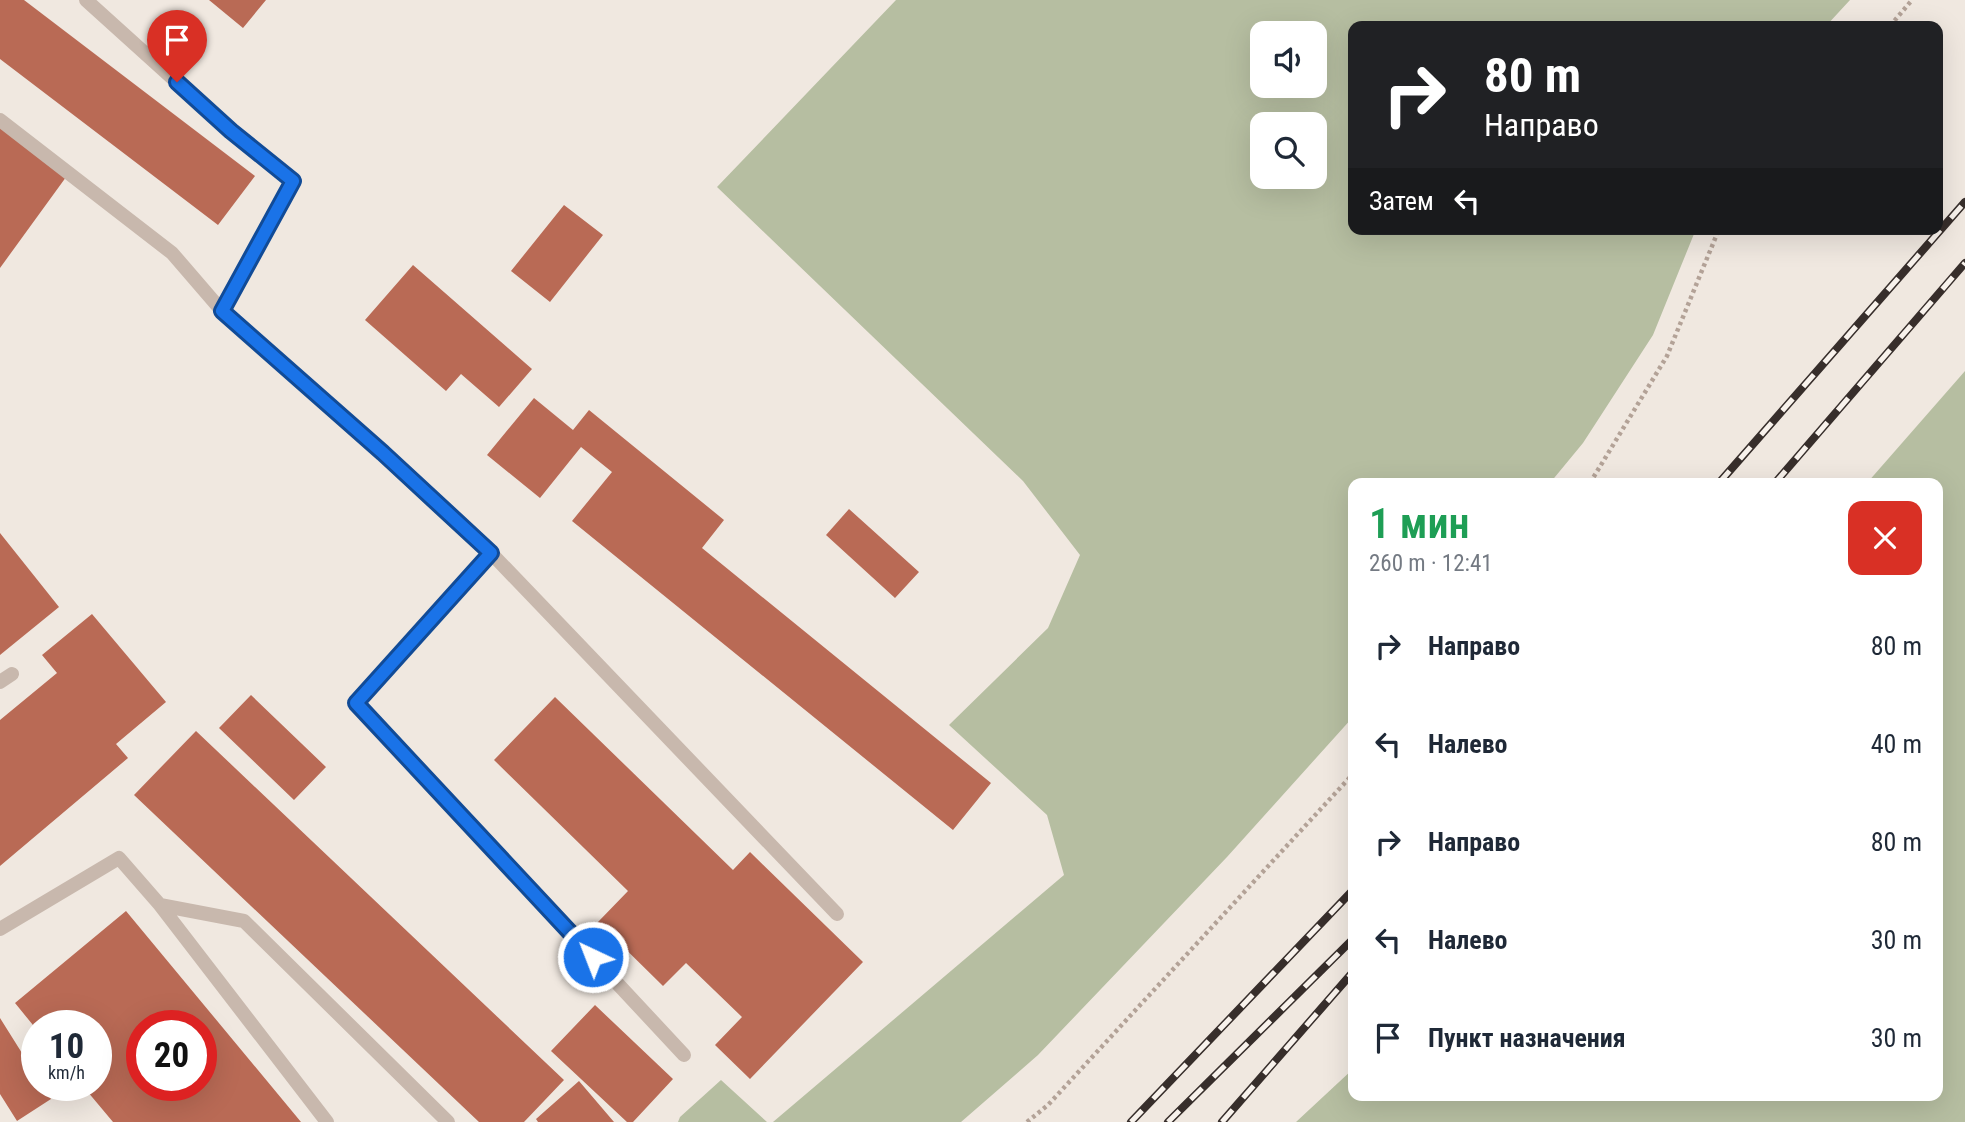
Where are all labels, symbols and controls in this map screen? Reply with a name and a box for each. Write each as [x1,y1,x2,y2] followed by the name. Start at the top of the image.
[147,10,207,82] pin
[158,21,196,59] icon: arrive
[1250,21,1327,189] map controls
[1250,21,1327,98] button: sound
[1484,47,1581,104] text: 80 m
[1369,49,1460,140] icon: right
[1484,106,1599,144] text: Направо
[1250,112,1327,189] button: search
[1448,182,1486,220] icon: left
[1369,186,1434,216] text: Затем
[1369,499,1470,548] text: 1 мин
[1848,501,1922,575] button: close
[1369,550,1493,577] text: 260 m · 12:41
[1369,627,1407,665] icon: right
[1428,631,1520,661] text: Направо
[1871,631,1922,661] text: 80 m
[1369,725,1407,763] icon: left
[1428,729,1508,759] text: Налево
[1871,729,1922,759] text: 40 m
[1369,823,1407,861] icon: right
[1428,827,1520,857] text: Направо
[1871,827,1922,857] text: 80 m
[556,920,630,994] position arrow
[1369,921,1407,959] icon: left
[1428,925,1508,955] text: Налево
[1871,925,1922,955] text: 30 m
[126,1010,217,1101] speed limit sign: 20
[1369,1019,1407,1057] icon: arrive
[1428,1023,1626,1053] text: Пункт назначения
[1871,1023,1922,1053] text: 30 m
[49,1026,84,1067] text: 10
[48,1062,85,1083] text: km/h

